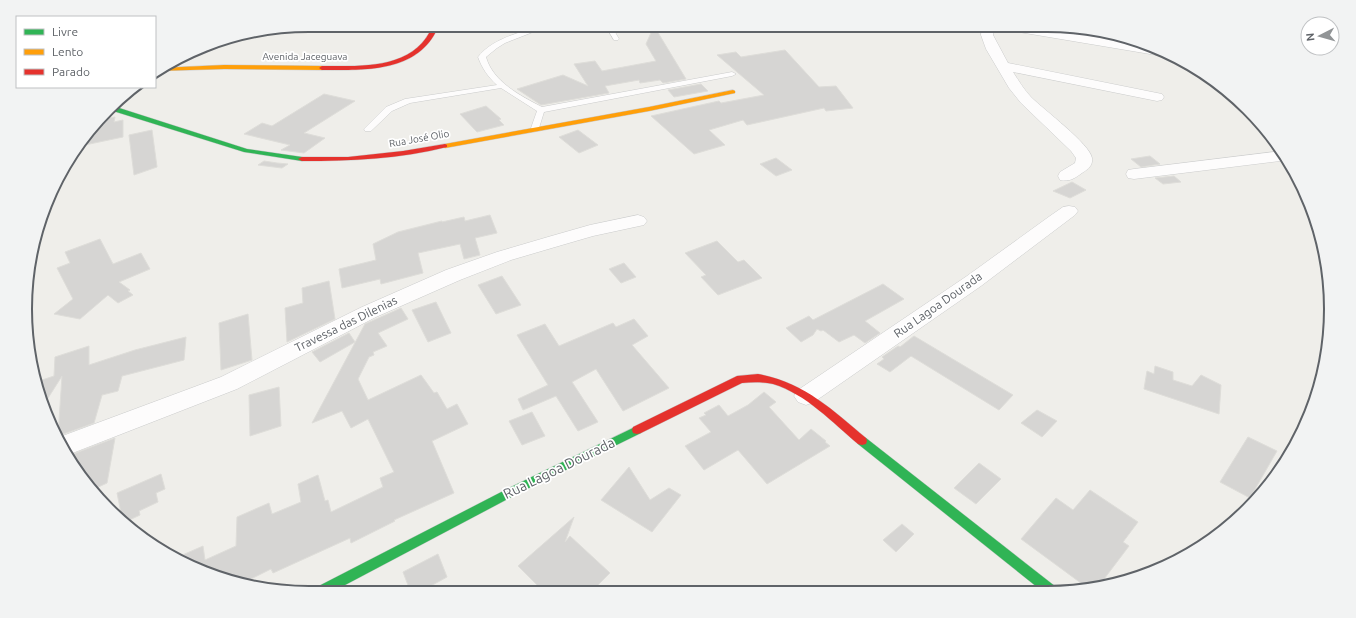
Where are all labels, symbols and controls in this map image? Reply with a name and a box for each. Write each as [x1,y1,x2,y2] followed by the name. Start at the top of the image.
[16,16,156,88] legend
[1300,16,1340,56] north arrow
[52,25,78,38] text: Livre
[1304,32,1316,42] text: N
[52,45,83,58] text: Lento
[263,51,347,62] street label: Avenida Jaceguava
[52,65,90,78] text: Parado
[388,128,450,149] street label: Rua José Olio
[891,269,984,340] street label: Rua Lagoa Dourada
[293,293,399,354] street label: Travessa das Dilenias
[501,434,617,502] street label: Rua Lagoa Dourada

